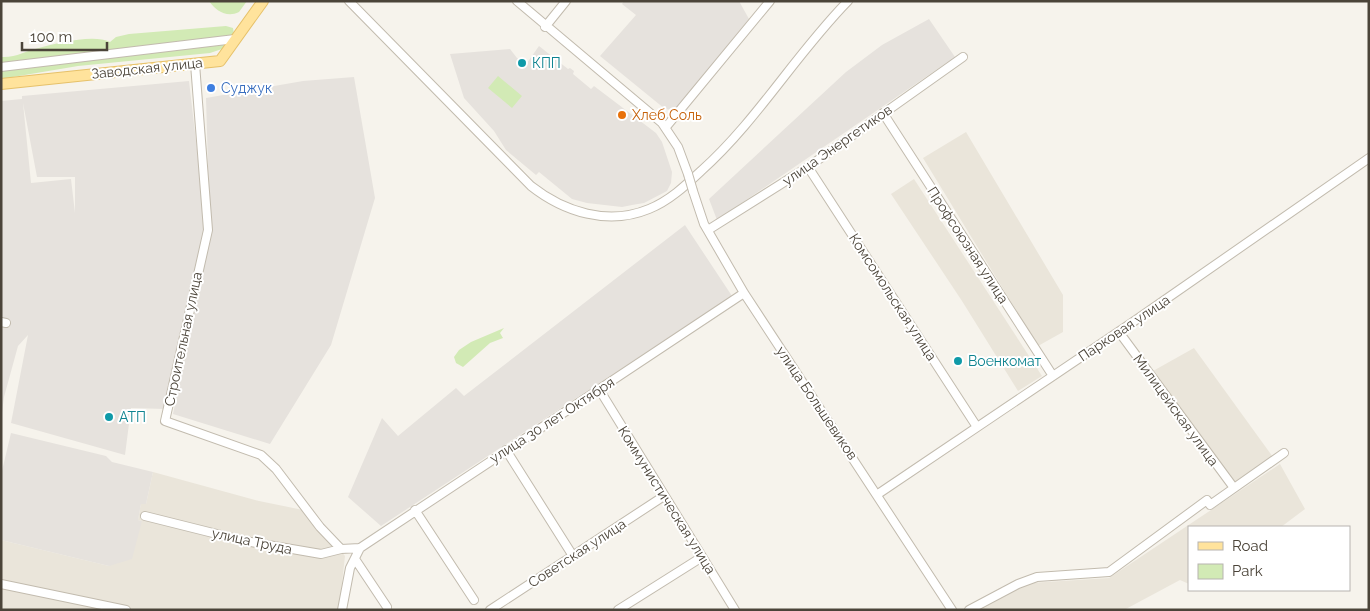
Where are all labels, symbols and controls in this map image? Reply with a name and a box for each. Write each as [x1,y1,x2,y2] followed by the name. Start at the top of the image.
[22,20,108,52] scale bar
[30,28,72,46] text: 100 m
[91,54,203,82] street label: Заводская улица
[532,55,561,71] place label: КПП
[516,57,528,69] marker: КПП
[221,80,272,96] place label: Суджук
[205,82,217,94] marker: Суджук
[779,101,895,189] street label: улица Энергетиков
[632,107,702,123] place label: Хлеб Соль
[616,109,628,121] marker: Хлеб Соль
[924,184,1012,306] street label: Профсоюзная улица
[846,231,940,363] street label: Комсомольская улица
[161,270,205,408] street label: Строительная улица
[1075,292,1173,364] street label: Парковая улица
[773,343,861,463] street label: улица Большевиков
[1130,351,1222,469] street label: Милицейская улица
[968,353,1042,369] place label: Военкомат
[952,355,964,367] marker: Военкомат
[487,374,617,466] street label: улица 30 лет Октября
[119,409,146,425] place label: АТП
[103,411,115,423] marker: АТП
[615,423,719,577] street label: Коммунистическая улица
[525,516,629,590] street label: Советская улица
[210,525,294,557] street label: улица Труда
[1188,526,1350,591] legend
[1232,537,1268,555] text: Road
[1232,562,1263,580] text: Park

